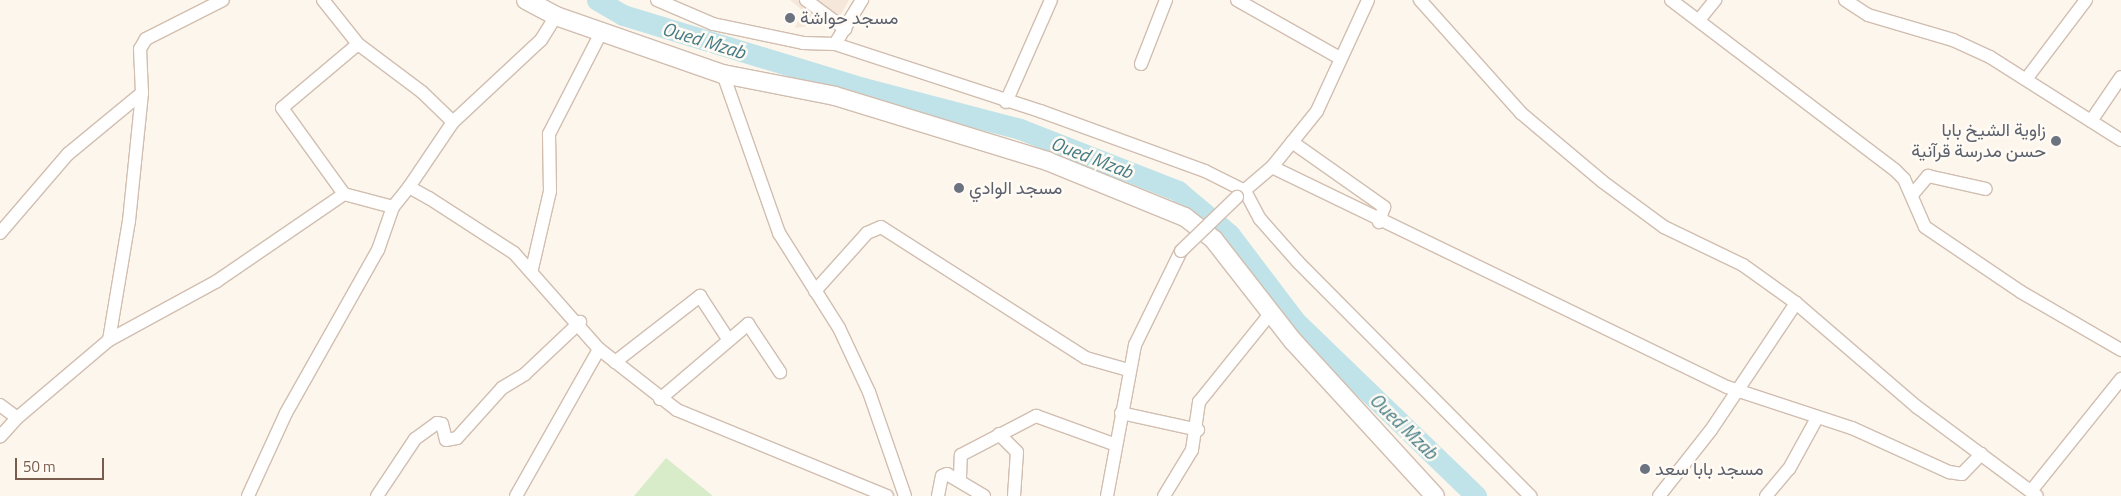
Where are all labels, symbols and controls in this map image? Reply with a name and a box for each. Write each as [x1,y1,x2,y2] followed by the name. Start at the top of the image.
[800,7,898,29] place label: مسجد حواشة
[784,12,796,24] marker: مسجد حواشة
[660,17,748,63] water label: Oued Mzab
[1911,120,2046,162] place label: زاوية الشيخ بابا حسن مدرسة قرآنية
[1048,131,1136,183] water label: Oued Mzab
[2050,135,2062,147] marker: زاوية الشيخ بابا حسن مدرسة قرآنية
[969,177,1062,199] place label: مسجد الوادي
[953,182,965,194] marker: مسجد الوادي
[1365,388,1443,464] water label: Oued Mzab
[18,448,106,480] scale bar
[23,455,56,478] text: 50 m
[1655,458,1764,480] place label: مسجد بابا سعد
[1639,463,1651,475] marker: مسجد بابا سعد

